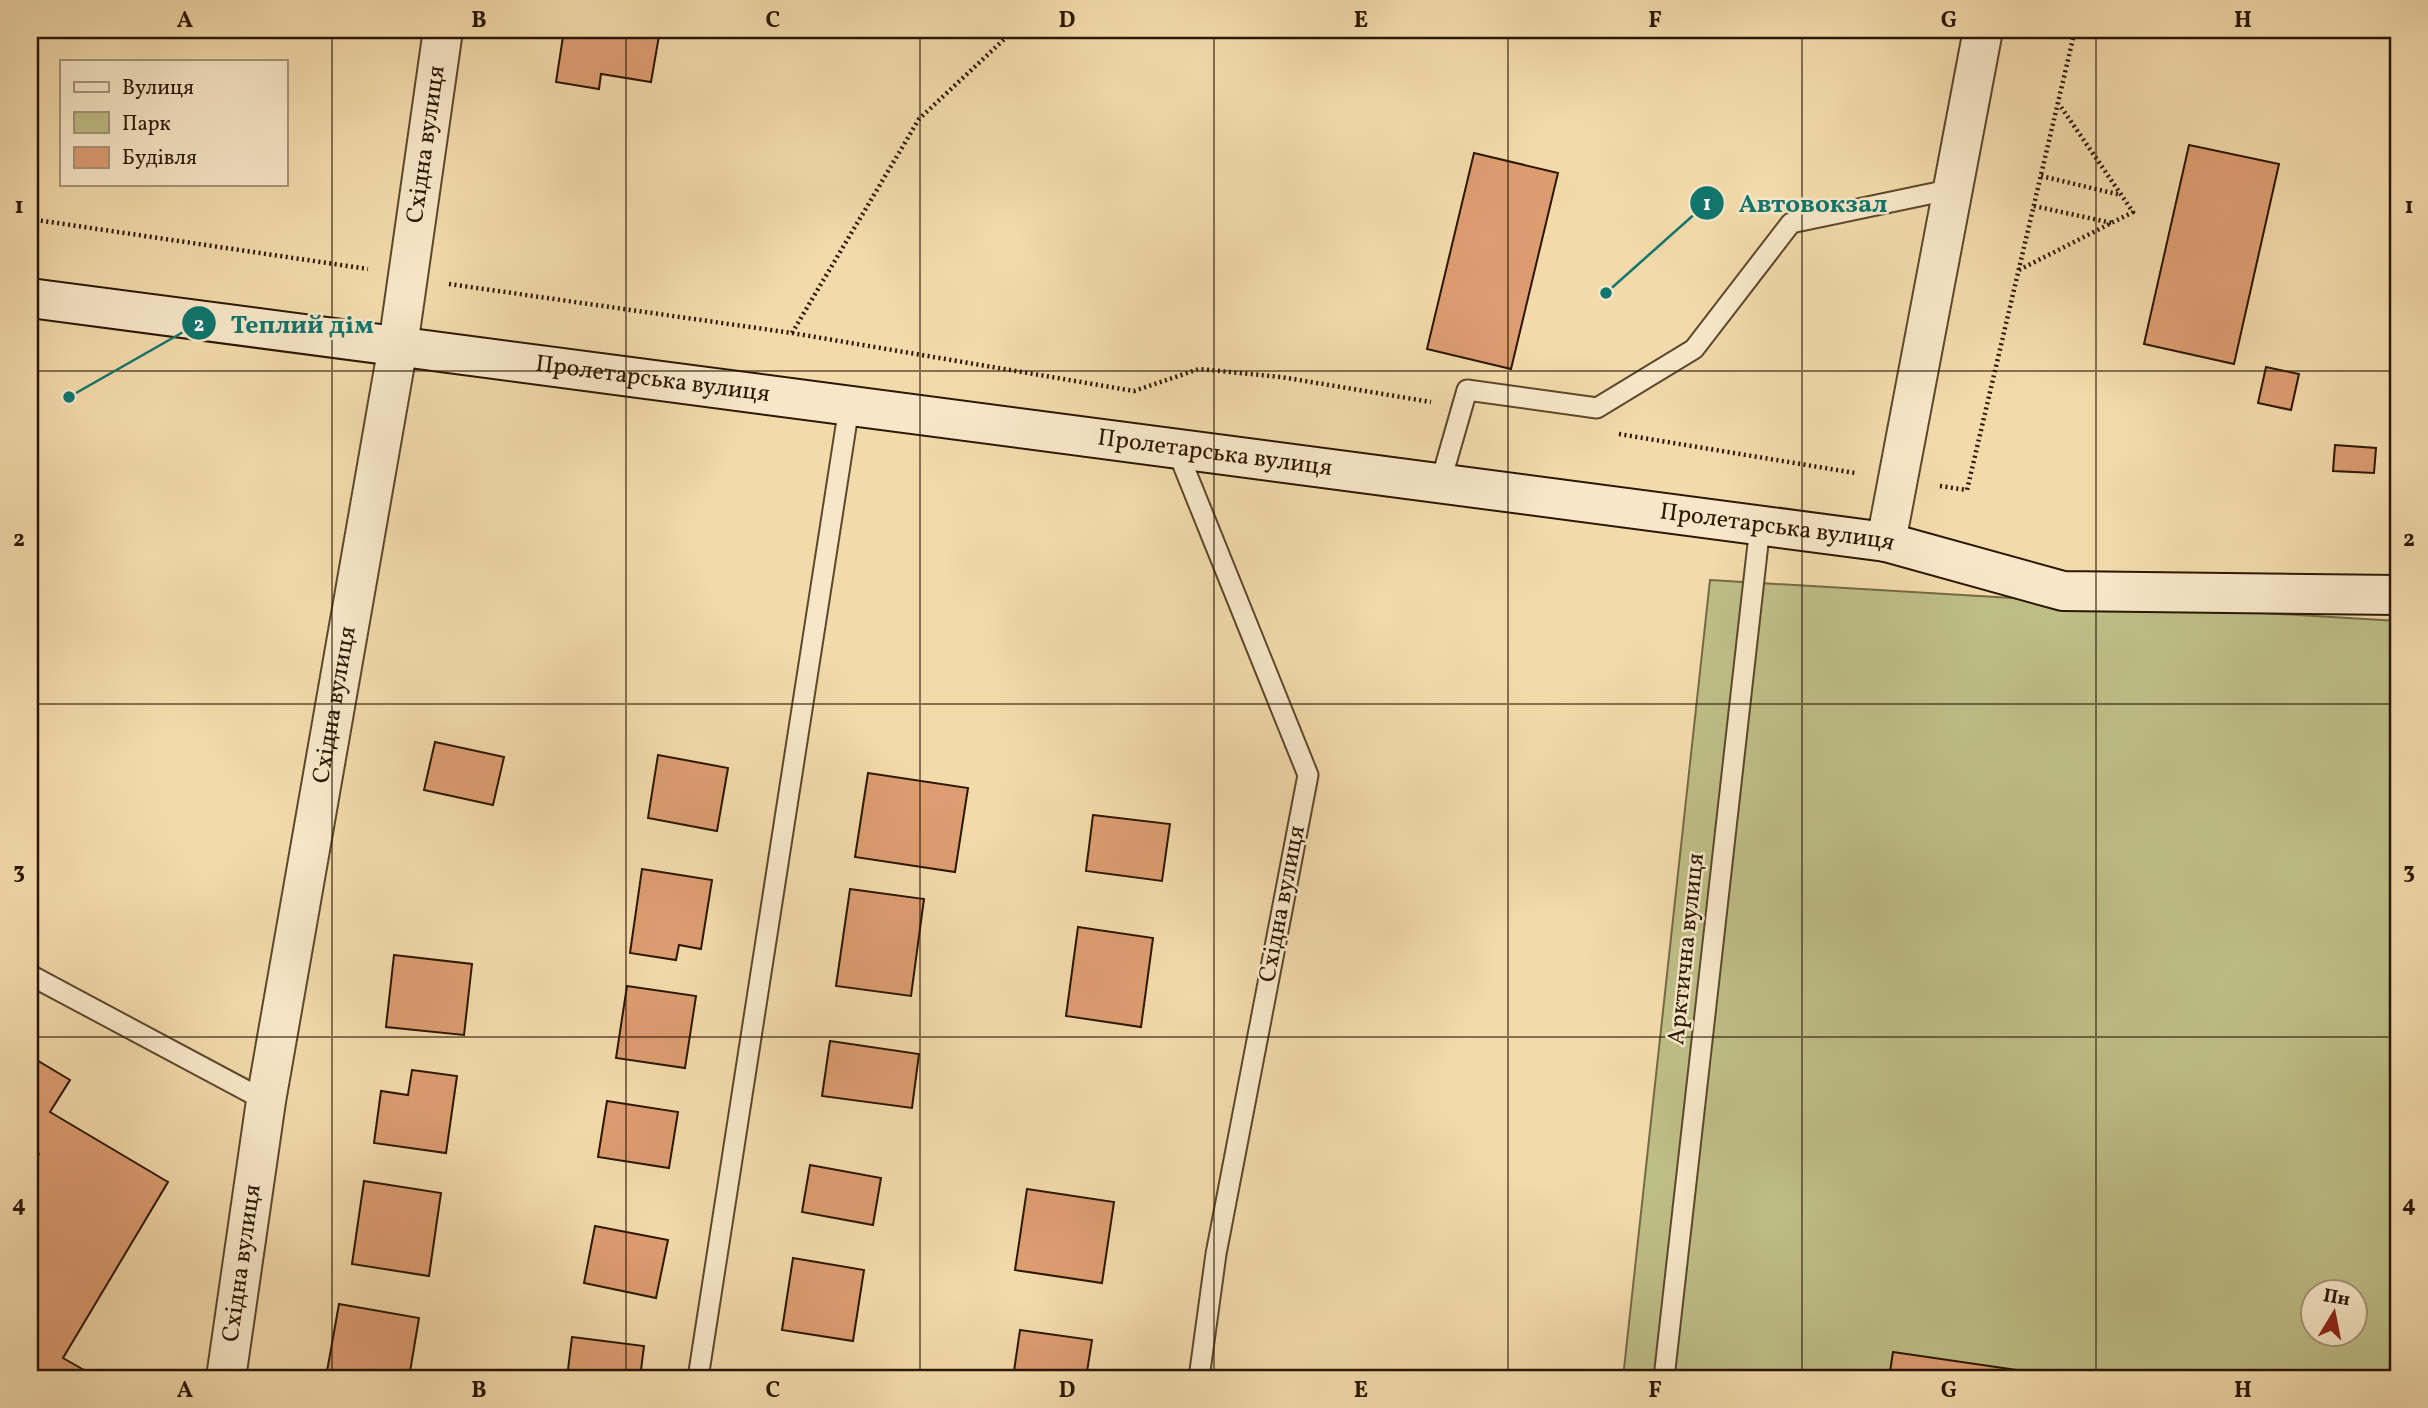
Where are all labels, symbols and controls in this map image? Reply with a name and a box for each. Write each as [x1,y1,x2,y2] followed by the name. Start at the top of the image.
[177,5,193,37] text: A
[471,5,487,37] text: B
[766,5,780,37] text: C
[1059,5,1076,37] text: D
[1354,5,1368,37] text: E
[1648,5,1662,37] text: F
[1941,5,1957,37] text: G
[2234,5,2252,37] text: H
[60,60,287,186] legend
[399,63,455,225] street label: Східна вулиця
[122,74,194,103] text: Вулиця
[122,110,171,139] text: Парк
[122,144,197,173] text: Будівля
[1689,179,1901,226] callout: Автовокзал
[1738,187,1888,223] text: Автовокзал
[1703,190,1711,219] text: 1
[14,191,24,223] text: 1
[2404,191,2414,223] text: 1
[182,300,388,347] callout: Теплий дім
[230,308,374,344] text: Теплий дім
[194,311,204,340] text: 2
[533,348,772,412] street label: Пролетарська вулиця
[1095,422,1334,486] street label: Пролетарська вулиця
[1658,495,1898,561] street label: Пролетарська вулиця
[13,524,25,556] text: 2
[2403,524,2415,556] text: 2
[305,624,366,786] street label: Східна вулиця
[1251,823,1315,985] street label: Східна вулиця
[1660,851,1714,1047] street label: Арктична вулиця
[13,856,25,888] text: 3
[2403,856,2415,888] text: 3
[214,1182,271,1344] street label: Східна вулиця
[12,1189,26,1221] text: 4
[2402,1189,2416,1221] text: 4
[2298,1278,2368,1348] north arrow
[2321,1283,2352,1313] text: Пн
[177,1375,193,1407] text: A
[471,1375,487,1407] text: B
[766,1375,780,1407] text: C
[1059,1375,1076,1407] text: D
[1354,1375,1368,1407] text: E
[1648,1375,1662,1407] text: F
[1941,1375,1957,1407] text: G
[2234,1375,2252,1407] text: H

